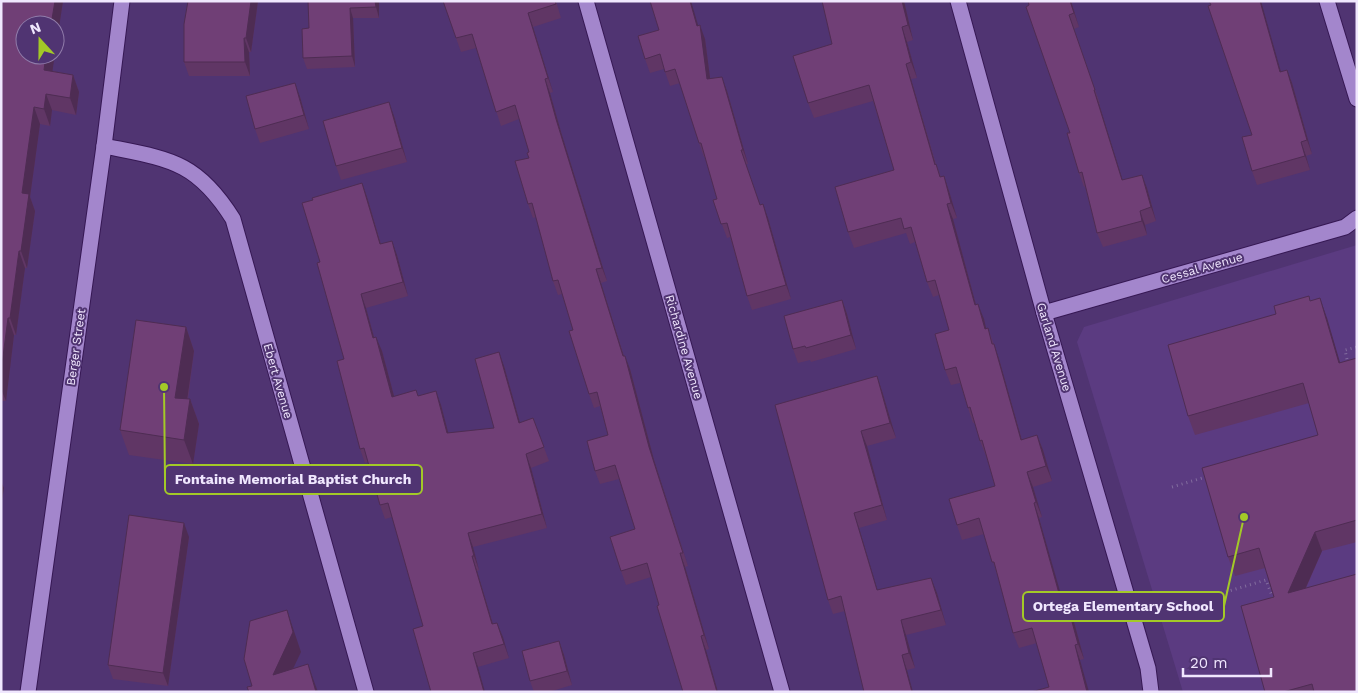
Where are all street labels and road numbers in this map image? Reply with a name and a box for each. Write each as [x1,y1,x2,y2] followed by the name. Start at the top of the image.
[1160,250,1244,286] street label: Cessal Avenue
[662,293,706,401] street label: Richardine Avenue
[1034,301,1074,393] street label: Garland Avenue
[64,308,88,386] street label: Berger Street
[261,342,295,420] street label: Ebert Avenue

